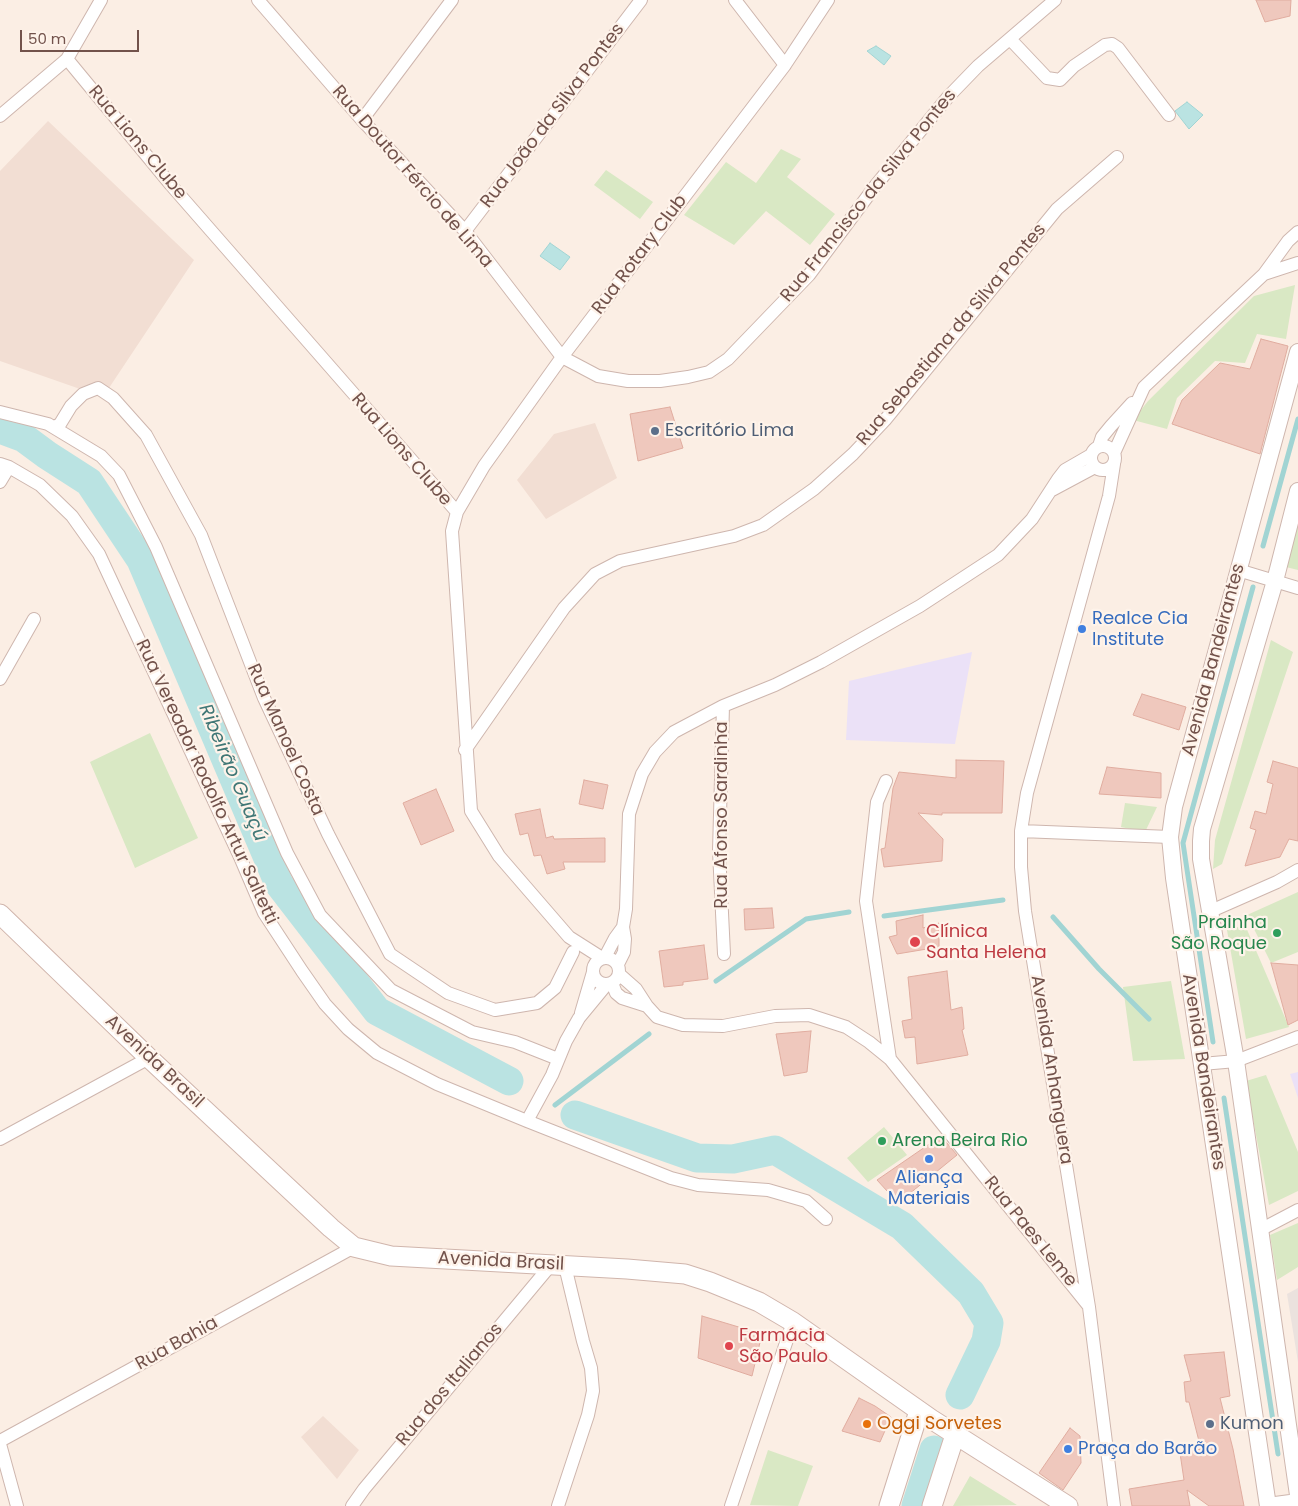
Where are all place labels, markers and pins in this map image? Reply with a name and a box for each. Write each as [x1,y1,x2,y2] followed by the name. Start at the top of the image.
[665,420,794,442] place label: Escritório Lima
[649,425,661,437] marker: Escritório Lima
[1092,608,1188,650] place label: Realce Cia Institute
[1076,623,1088,635] marker: Realce Cia Institute
[1171,912,1267,954] place label: Prainha São Roque
[926,921,1047,964] place label: Clínica Santa Helena
[1271,927,1283,939] marker: Prainha São Roque
[908,935,922,949] marker: Clínica Santa Helena
[892,1130,1028,1152] place label: Arena Beira Rio
[876,1135,888,1147] marker: Arena Beira Rio
[923,1153,935,1165] marker: Aliança Materiais
[888,1167,970,1210] place label: Aliança Materiais
[739,1325,828,1368] place label: Farmácia São Paulo
[723,1340,735,1352] marker: Farmácia São Paulo
[877,1413,1002,1435] place label: Oggi Sorvetes
[1220,1413,1284,1435] place label: Kumon
[861,1418,873,1430] marker: Oggi Sorvetes
[1204,1418,1216,1430] marker: Kumon
[1078,1438,1217,1460] place label: Praça do Barão
[1062,1443,1074,1455] marker: Praça do Barão

